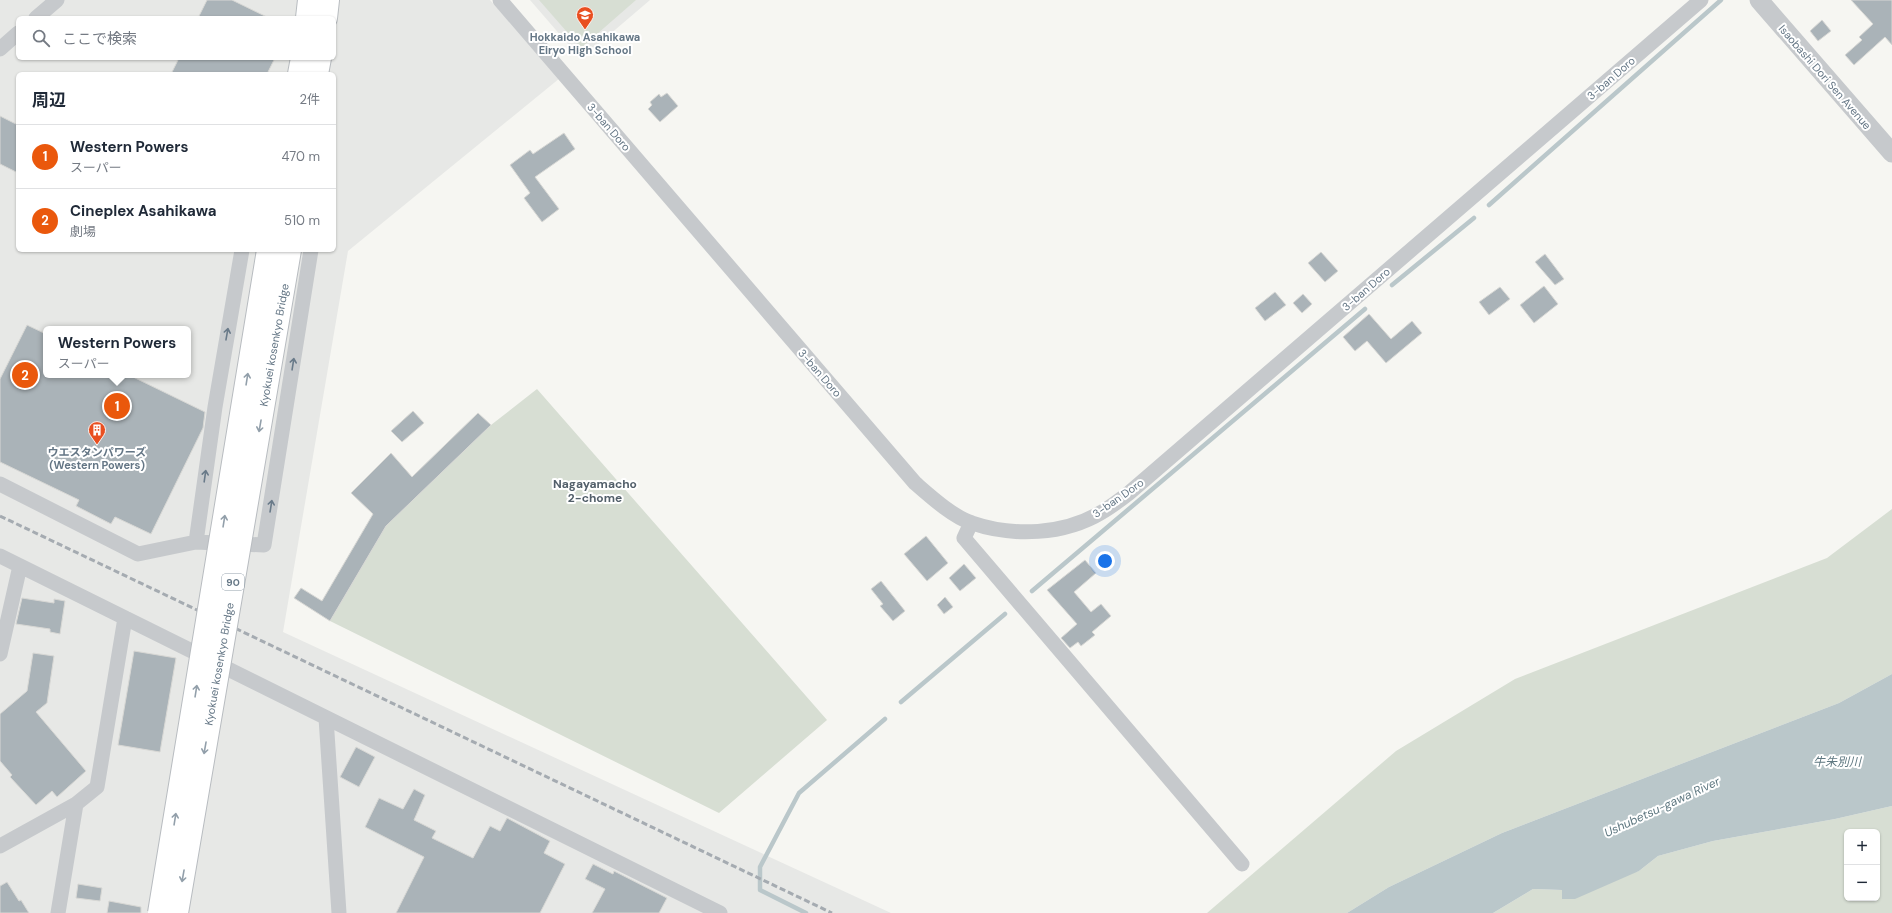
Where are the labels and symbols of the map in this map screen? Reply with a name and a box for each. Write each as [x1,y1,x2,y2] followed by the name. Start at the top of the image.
[575,5,595,30] school or university icon: Hokkaido Asahikawa Eiryo High School
[1776,22,1874,132] street label: Isaobashi Dori Sen Avenue
[530,30,640,57] place label: Hokkaido Asahikawa Eiryo High School
[1584,53,1638,103] street label: 3-ban Doro
[584,100,634,154] street label: 3-ban Doro
[1339,264,1393,314] street label: 3-ban Doro
[256,283,292,407] street label: Kyokuei kosenkyo Bridge
[223,328,231,341] one-way arrow
[795,346,845,400] street label: 3-ban Doro
[289,357,297,370] one-way arrow
[12,360,38,390] pin: 2
[243,373,251,386] one-way arrow
[104,391,130,421] pin: 1
[87,420,107,445] building icon: ウエスタンパワーズ (Western Powers)
[256,420,264,433] one-way arrow
[48,445,146,472] place label: ウエスタンパワーズ (Western Powers)
[201,470,209,483] one-way arrow
[1090,475,1146,521] street label: 3-ban Doro
[553,476,637,506] district label: Nagayamacho 2-chome
[267,500,275,513] one-way arrow
[220,515,228,528] one-way arrow
[1095,551,1115,571] your location
[222,574,244,590] road number: 90
[201,602,237,726] street label: Kyokuei kosenkyo Bridge
[192,685,200,698] one-way arrow
[201,741,209,754] one-way arrow
[1813,754,1863,770] water label: 牛朱別川
[1602,773,1723,841] water label: Ushubetsu-gawa River
[171,813,179,826] one-way arrow
[179,869,187,882] one-way arrow

